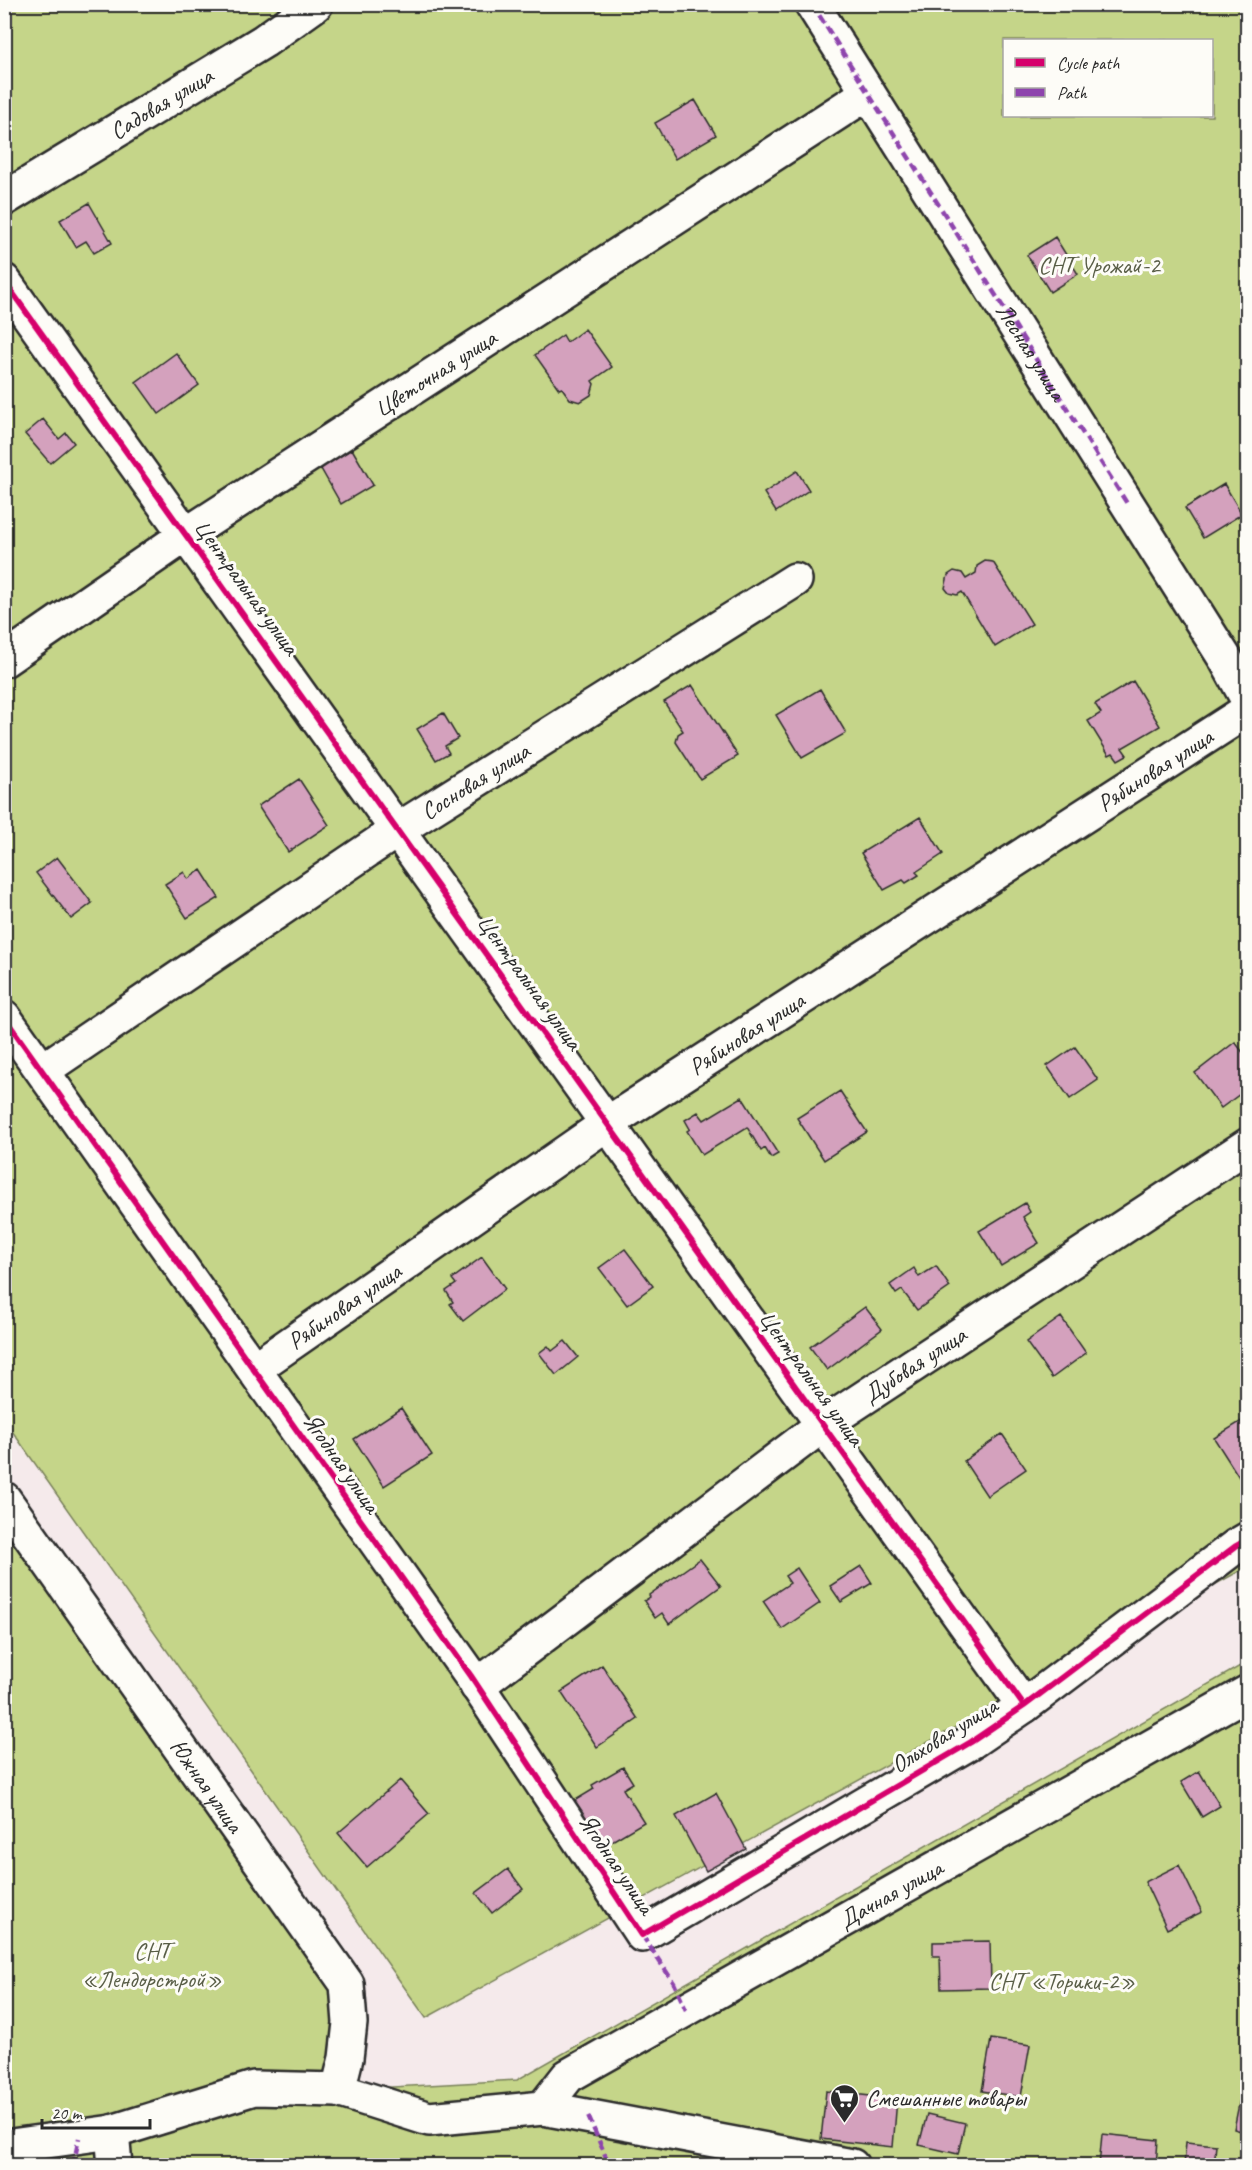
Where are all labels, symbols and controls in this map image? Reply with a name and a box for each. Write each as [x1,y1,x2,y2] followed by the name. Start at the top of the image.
[1003,39,1213,117] legend
[1057,52,1120,74] text: Cycle path
[104,60,220,146] street label: Садовая улица
[1057,82,1087,104] text: Path
[1038,250,1162,280] park label: СНТ Урожай-2
[989,297,1074,408] street label: Лесная улица
[369,322,503,424] street label: Цветочная улица
[188,513,307,662] street label: Центральная улица
[1091,721,1220,818] street label: Рябиновая улица
[415,735,537,826] street label: Сосновая улица
[471,908,590,1057] street label: Центральная улица
[683,985,811,1082] street label: Рябиновая улица
[282,1256,408,1356] street label: Рябиновая улица
[753,1304,872,1453] street label: Центральная улица
[857,1319,973,1409] street label: Дубовая улица
[297,1407,389,1521] street label: Ягодная улица
[885,1689,1005,1779] street label: Ольховая улица
[163,1733,251,1839] street label: Южная улица
[572,1808,663,1922] street label: Ягодная улица
[833,1852,950,1935] street label: Дачная улица
[82,1936,222,1994] park label: СНТ «Лендорстрой»
[989,1966,1135,1996] park label: СНТ «Торики-2»
[829,2082,861,2124] supermarket icon: Смешанные товары
[866,2083,1028,2113] place label: Смешанные товары
[42,2092,150,2130] scale bar
[51,2102,84,2124] text: 20 m

